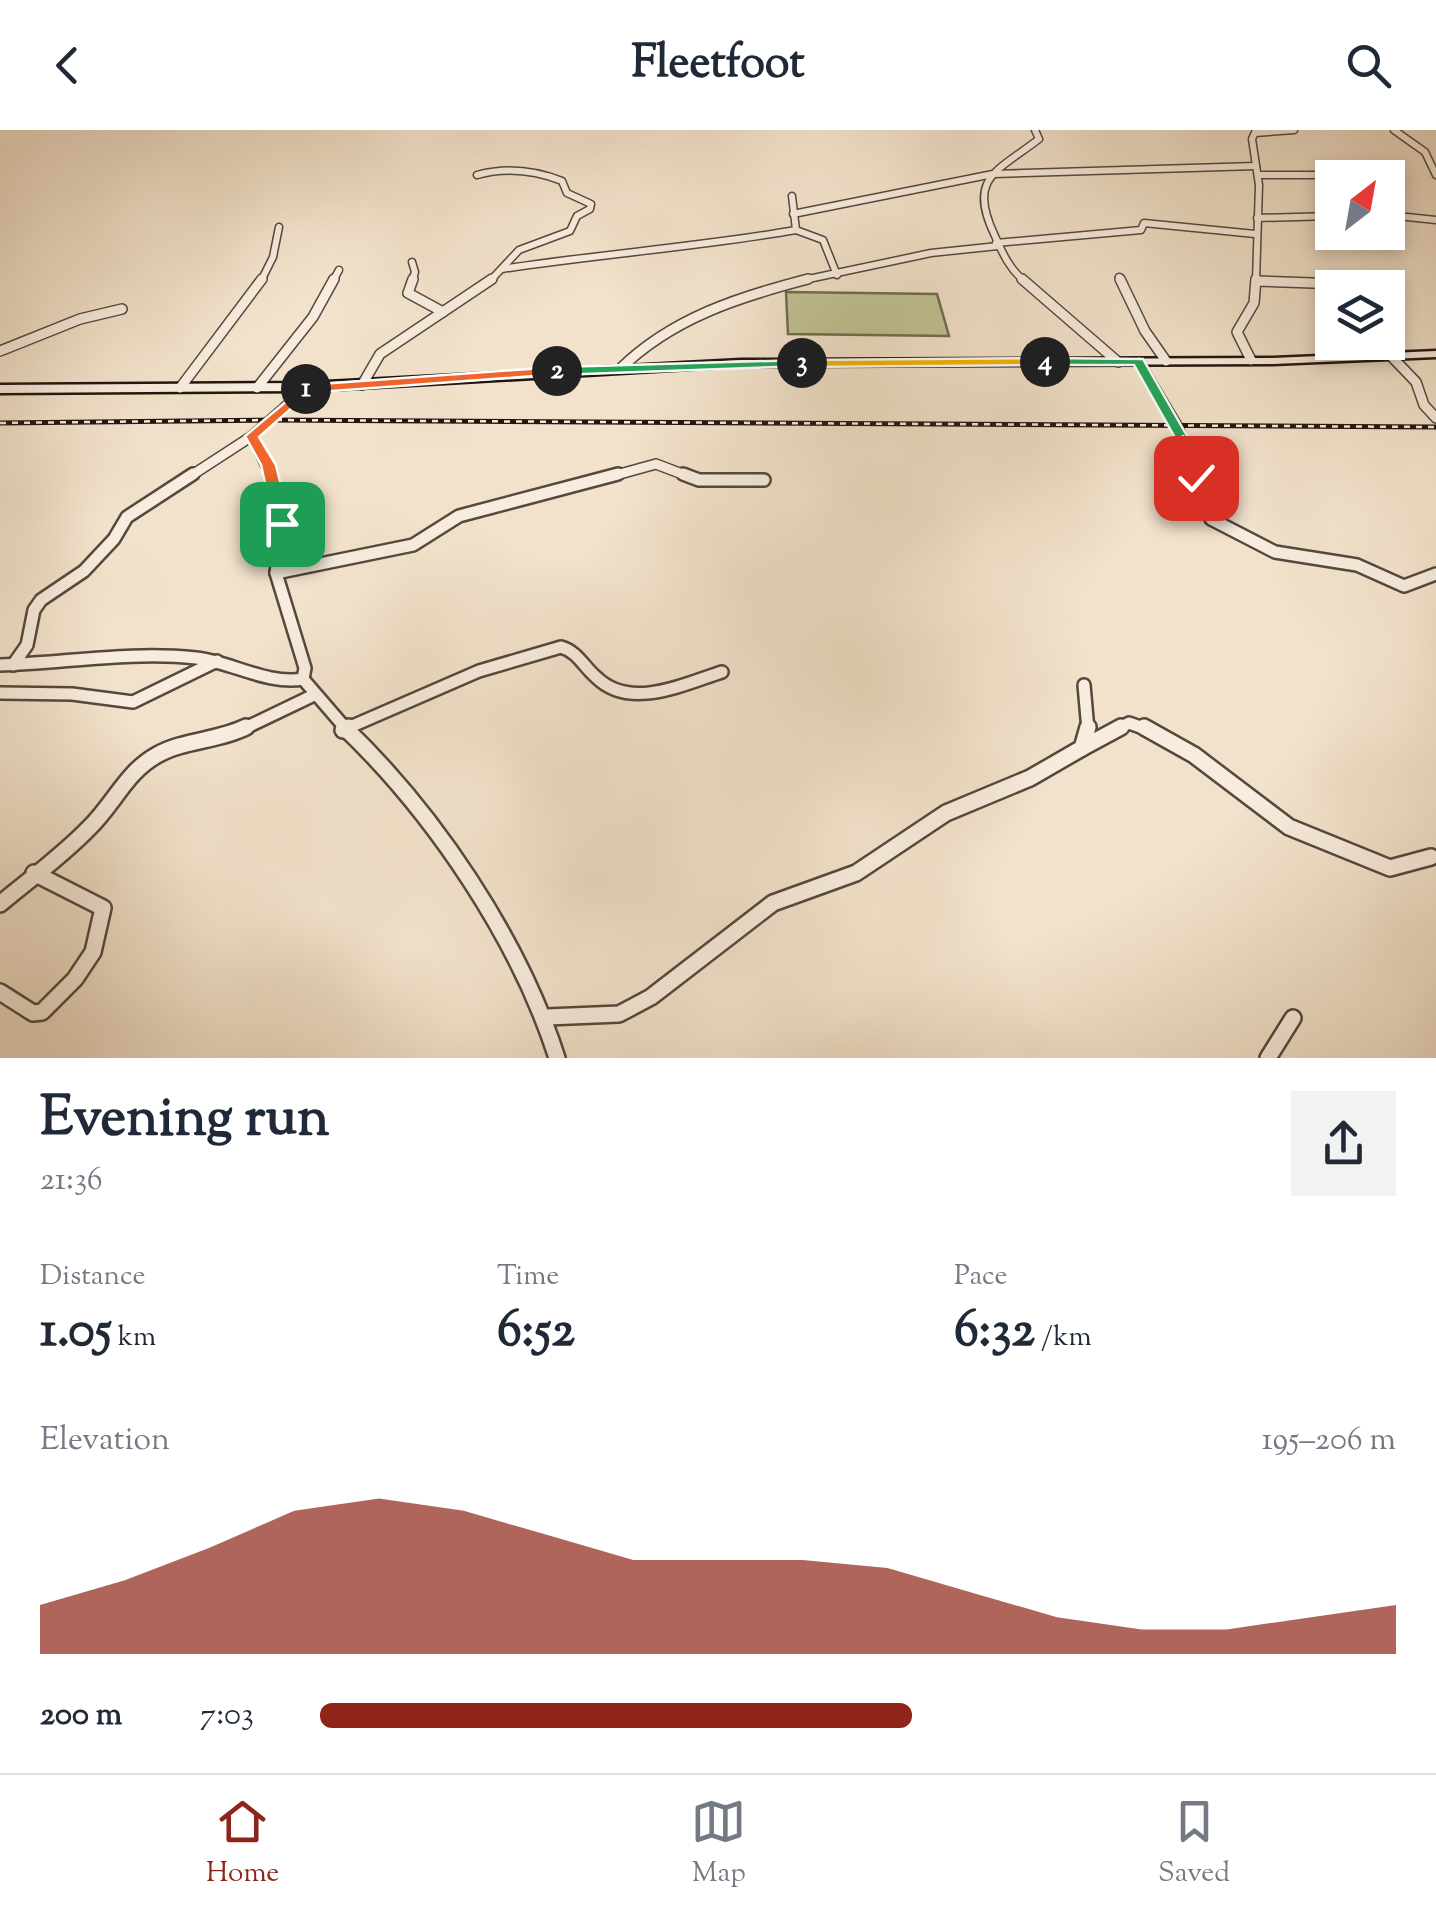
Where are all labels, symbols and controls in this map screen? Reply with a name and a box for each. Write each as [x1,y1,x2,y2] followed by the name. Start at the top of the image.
[631,33,805,98] text: Fleetfoot
[40,38,95,93] icon: back
[1341,38,1396,93] icon: search
[1315,160,1405,250] north arrow
[1315,160,1405,360] map controls
[1315,270,1405,360] button: layers
[1020,337,1070,387] pin: 4
[777,338,827,388] pin: 3
[1038,342,1052,382] text: 4
[796,343,808,383] text: 3
[532,346,582,396] pin: 2
[550,351,564,391] text: 2
[281,364,331,414] pin: 1
[301,369,311,409] text: 1
[1154,436,1239,521] pin
[1169,451,1224,506] icon: check
[240,482,325,567] pin
[255,497,310,552] icon: arrive
[40,1081,329,1160] text: Evening run
[1291,1091,1396,1196] button: share
[40,1158,103,1204] text: 21:36
[40,1257,146,1297] text: Distance
[497,1257,559,1297] text: Time
[954,1257,1008,1297] text: Pace
[40,1297,112,1369] text: 1.05
[497,1297,575,1369] text: 6:52
[954,1297,1035,1369] text: 6:32
[112,1318,156,1358] text: km
[1035,1318,1092,1358] text: /km
[40,1418,170,1464] text: Elevation
[1262,1418,1396,1464] text: 195–206 m
[40,1693,122,1739] text: 200 m
[200,1693,254,1739] text: 7:03
[206,1794,279,1894] tab: Home
[691,1794,746,1894] tab: Map
[1158,1794,1230,1894] tab: Saved

